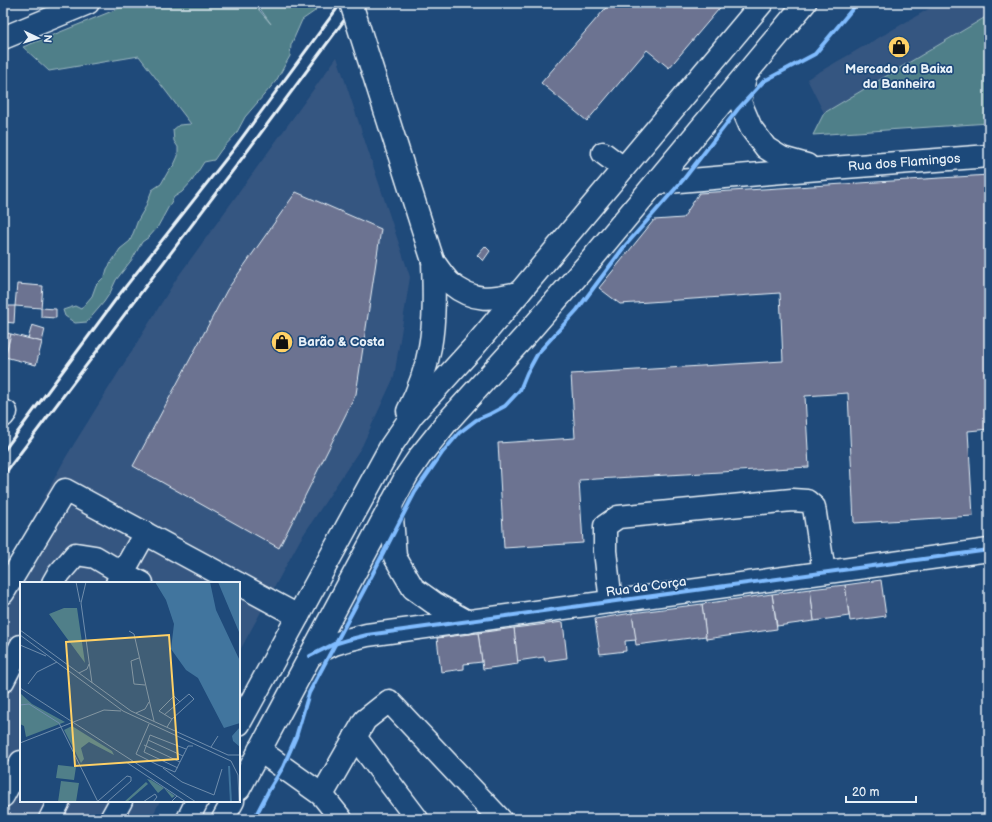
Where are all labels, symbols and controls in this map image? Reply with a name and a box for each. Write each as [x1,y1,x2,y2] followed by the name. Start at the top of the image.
[18,18,58,58] north arrow
[41,34,54,43] text: N
[886,34,912,60] shop icon: Mercado da Baixa da Banheira
[845,61,953,92] place label: Mercado da Baixa da Banheira
[847,150,961,175] street label: Rua dos Flamingos
[269,329,295,355] shop icon: Barão & Costa
[298,334,385,350] place label: Barão & Costa
[605,573,687,601] street label: Rua da Corça
[20,582,240,802] inset map
[846,778,916,804] scale bar
[852,785,879,800] text: 20 m

